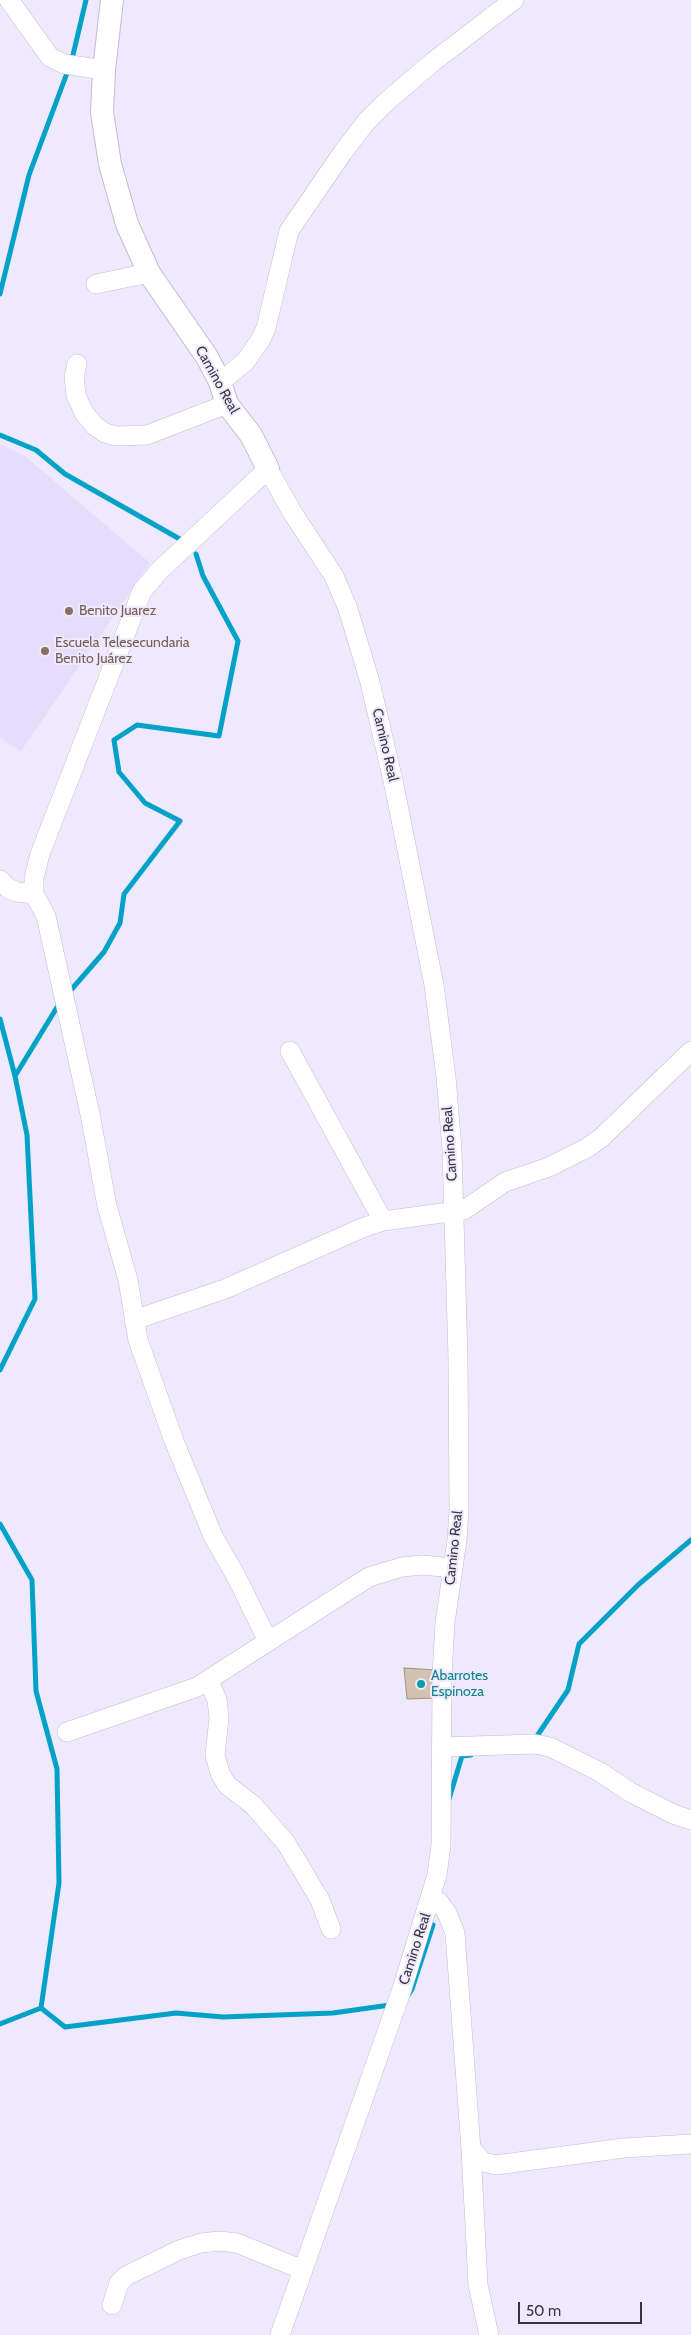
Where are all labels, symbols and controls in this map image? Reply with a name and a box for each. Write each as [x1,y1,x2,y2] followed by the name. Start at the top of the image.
[192,343,242,417] street label: Camino Real
[79,603,156,619] place label: Benito Juarez
[63,605,75,617] marker: Benito Juarez
[55,635,190,668] place label: Escuela Telesecundaria Benito Juárez
[39,645,51,657] marker: Escuela Telesecundaria Benito Juárez
[368,707,402,783] street label: Camino Real
[439,1106,461,1182] street label: Camino Real
[442,1510,466,1586] street label: Camino Real
[431,1668,488,1700] place label: Abarrotes Espinoza
[415,1678,427,1690] marker: Abarrotes Espinoza
[395,1911,435,1987] street label: Camino Real
[521,2292,645,2324] scale bar
[526,2302,561,2320] text: 50 m

